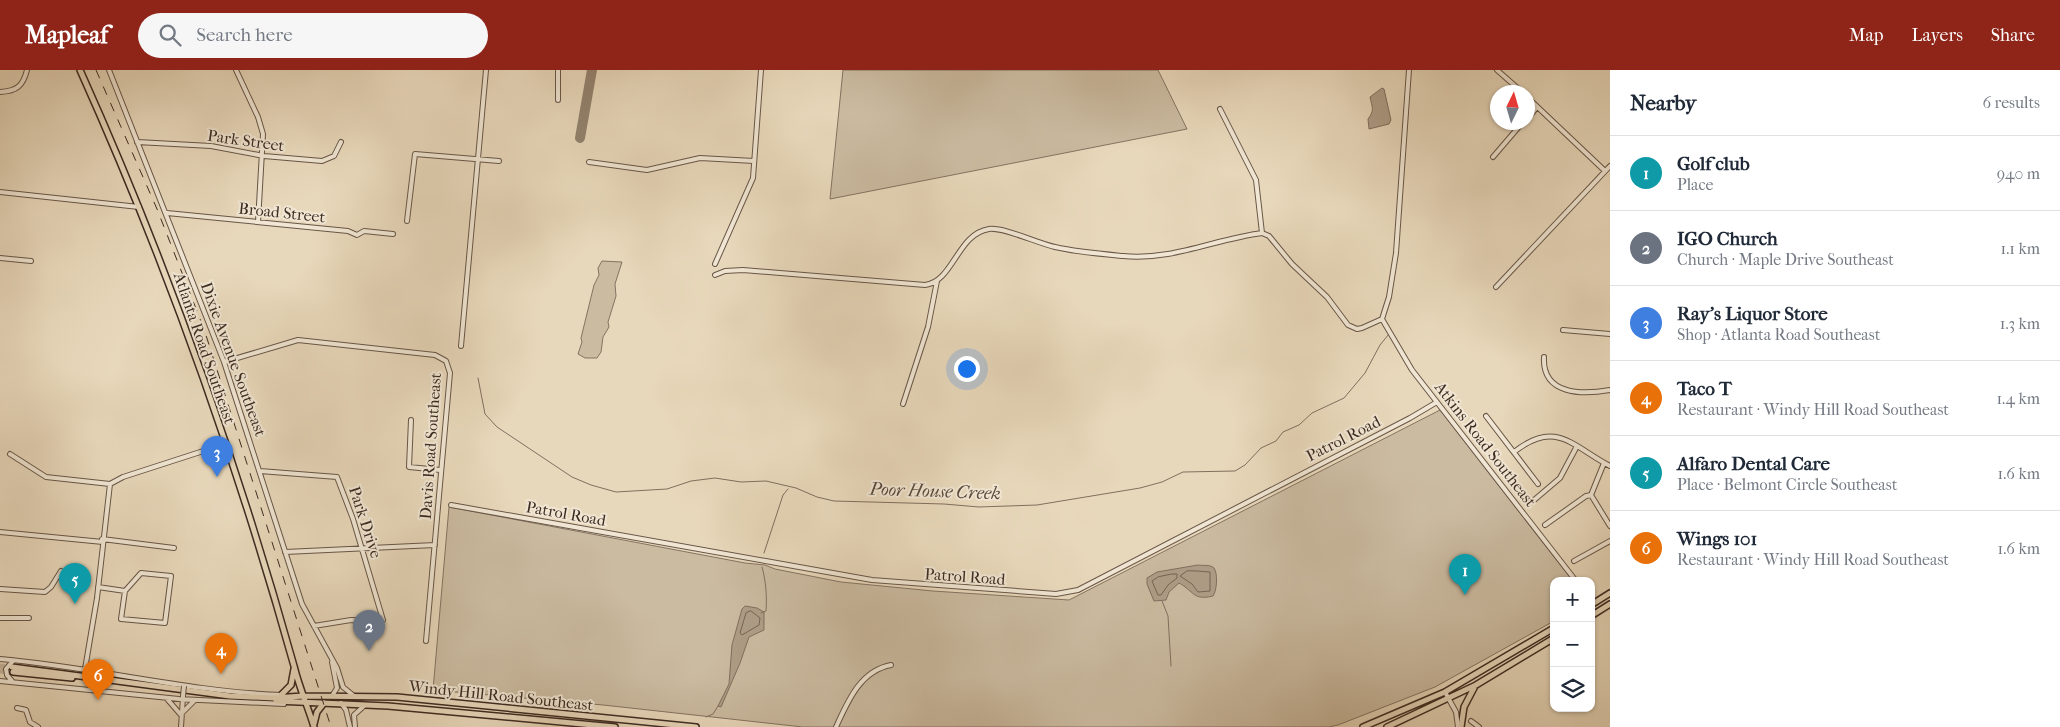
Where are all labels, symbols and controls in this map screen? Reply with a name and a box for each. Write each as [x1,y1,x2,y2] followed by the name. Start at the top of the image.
[138,13,488,58] search box
[25,21,108,49] text: Mapleaf
[156,21,184,49] icon: search
[196,24,293,46] text: Search here
[1849,25,1883,46] text: Map
[1911,25,1963,46] text: Layers
[1991,25,2035,46] text: Share
[1490,85,1535,130] north arrow
[1630,91,1696,115] text: Nearby
[1982,93,2040,112] text: 6 results
[206,126,286,155] street label: Park Street
[1677,153,1750,175] text: Golf club
[1643,164,1649,183] text: 1
[1997,164,2040,183] text: 940 m
[1677,175,1713,194] text: Place
[238,199,326,227] street label: Broad Street
[1677,228,1778,250] text: IGO Church
[1642,239,1650,258] text: 2
[2001,239,2040,258] text: 1.1 km
[1677,250,1894,269] text: Church · Maple Drive Southeast
[169,269,240,427] street label: Atlanta Road Southeast
[197,279,270,439] street label: Dixie Avenue Southeast
[1677,303,1828,325] text: Ray's Liquor Store
[1643,314,1649,333] text: 3
[2000,314,2040,333] text: 1.3 km
[1677,325,1880,344] text: Shop · Atlanta Road Southeast
[954,356,980,382] your location
[416,372,445,520] street label: Davis Road Southeast
[1430,377,1540,511] street label: Atkins Road Southeast
[1677,378,1732,400] text: Taco T
[1641,389,1651,408] text: 4
[1996,389,2040,408] text: 1.4 km
[1677,400,1949,419] text: Restaurant · Windy Hill Road Southeast
[1303,412,1384,465] street label: Patrol Road
[201,436,233,477] pin: 3
[1677,453,1830,475] text: Alfaro Dental Care
[1643,464,1649,483] text: 5
[1998,464,2040,483] text: 1.6 km
[1677,475,1897,494] text: Place · Belmont Circle Southeast
[868,479,1001,504] water label: Poor House Creek
[345,484,386,561] street label: Park Drive
[524,497,608,530] street label: Patrol Road
[1677,528,1757,550] text: Wings 101
[1642,539,1650,558] text: 6
[1998,539,2040,558] text: 1.6 km
[1677,550,1949,569] text: Restaurant · Windy Hill Road Southeast
[1449,554,1481,595] pin: 1
[59,563,91,604] pin: 5
[924,564,1006,589] street label: Patrol Road
[1550,577,1595,712] map controls
[1550,577,1595,622] button: +
[353,610,385,651] pin: 2
[1550,622,1595,667] button: −
[205,633,237,674] pin: 4
[82,659,114,700] pin: 6
[1550,667,1595,712] button: layers
[407,676,594,715] street label: Windy Hill Road Southeast

